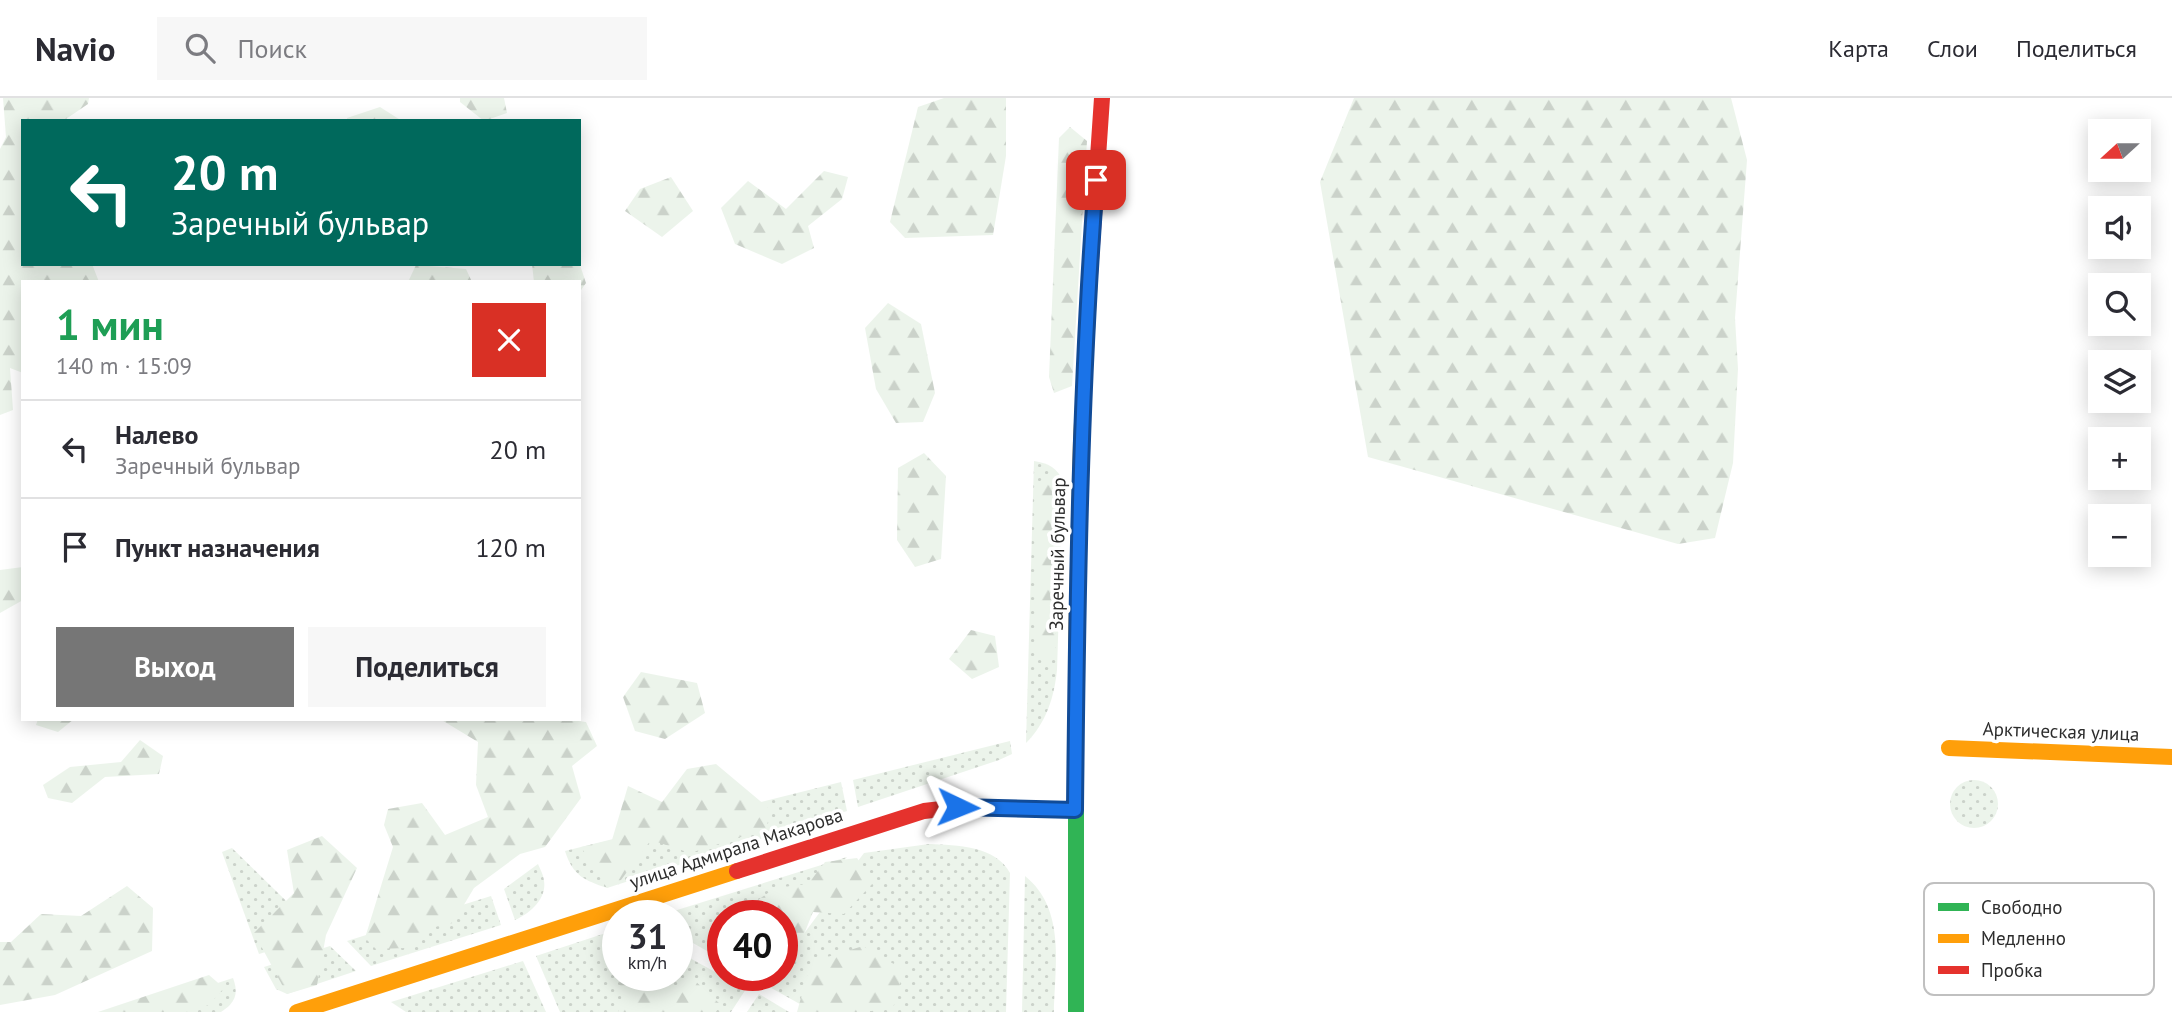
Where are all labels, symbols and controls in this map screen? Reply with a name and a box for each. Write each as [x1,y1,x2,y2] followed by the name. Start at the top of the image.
[157,17,647,80] search box
[35,27,115,70] text: Navio
[181,29,219,67] icon: search
[237,32,307,65] text: Поиск
[1828,33,1889,64] text: Карта
[1927,33,1978,64] text: Слои
[2016,33,2137,64] text: Поделиться
[2088,119,2151,182] north arrow
[2088,119,2151,567] map controls
[171,140,278,204] text: 20 m
[56,147,147,238] icon: left
[1066,150,1126,210] pin
[1077,161,1115,199] icon: arrive
[2088,196,2151,259] button: sound
[171,202,429,244] text: Заречный бульвар
[2088,273,2151,336] button: search
[56,297,164,352] text: 1 мин
[472,303,546,377] button: close
[2088,350,2151,413] button: layers
[56,351,192,380] text: 140 m · 15:09
[115,418,199,451] text: Налево
[2088,427,2151,490] button: +
[56,430,94,468] icon: left
[490,433,546,466] text: 20 m
[115,451,301,480] text: Заречный бульвар
[1044,477,1070,631] street label: Заречный бульвар
[2088,504,2151,567] button: −
[56,528,94,566] icon: arrive
[115,531,320,564] text: Пункт назначения
[475,531,546,564] text: 120 m
[56,627,294,707] button: Выход
[308,627,546,707] button: Поделиться
[1982,716,2140,746] street label: Арктическая улица
[921,770,995,844] position arrow
[626,802,846,894] street label: улица Адмирала Макарова
[1924,883,2154,995] legend
[1981,895,2063,919] text: Свободно
[707,900,798,991] speed limit sign: 40
[628,913,667,959] text: 31
[1981,926,2066,950] text: Медленно
[628,951,667,974] text: km/h
[1981,958,2043,982] text: Пробка

